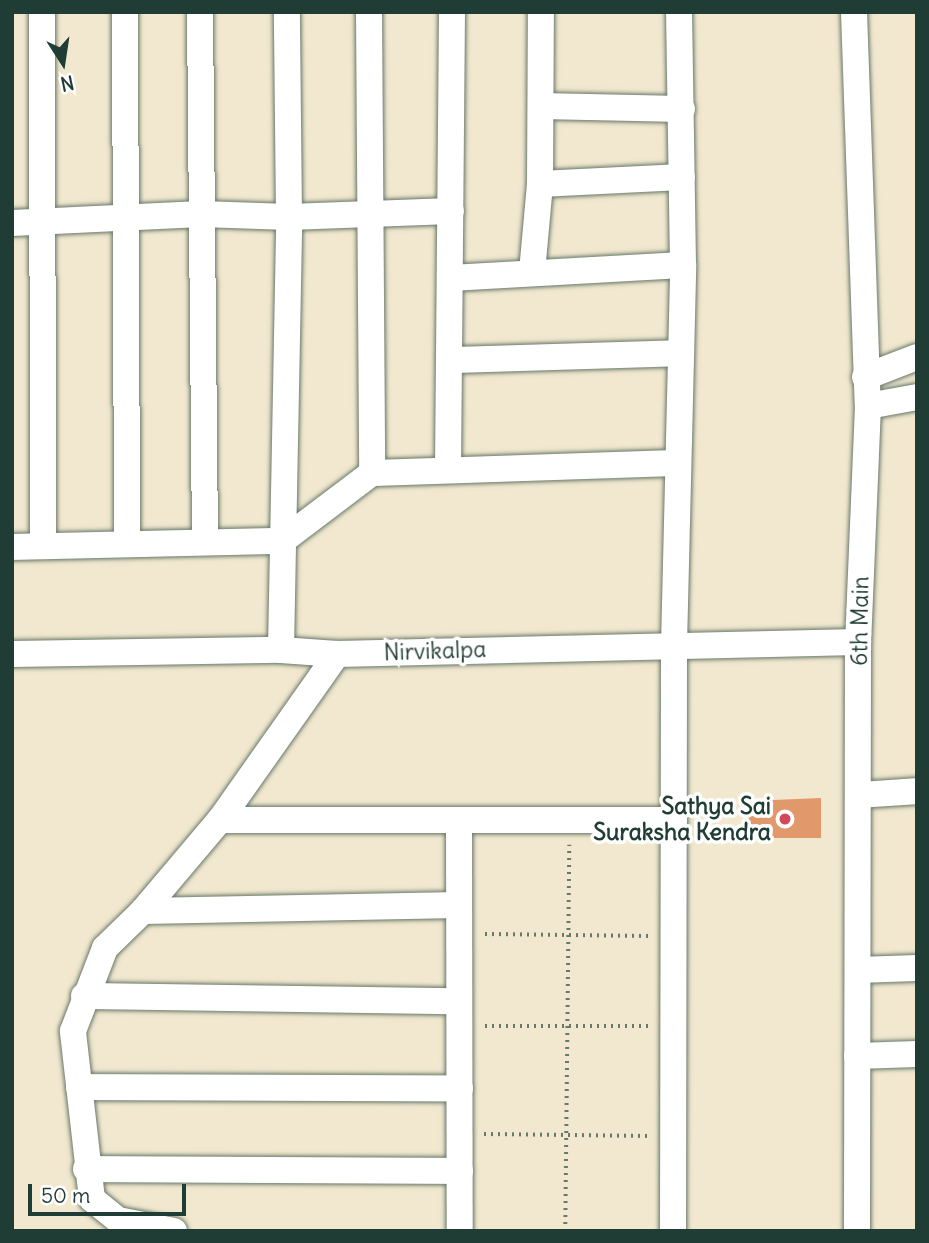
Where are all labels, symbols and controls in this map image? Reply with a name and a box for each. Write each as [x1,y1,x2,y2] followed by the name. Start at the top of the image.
[28,28,98,98] north arrow
[58,70,76,97] text: N
[845,576,875,666] street label: 6th Main
[383,635,487,667] street label: Nirvikalpa
[593,792,771,846] place label: Sathya Sai Suraksha Kendra
[777,811,793,827] marker: Sathya Sai Suraksha Kendra
[32,1170,189,1214] scale bar
[41,1182,90,1209] text: 50 m

